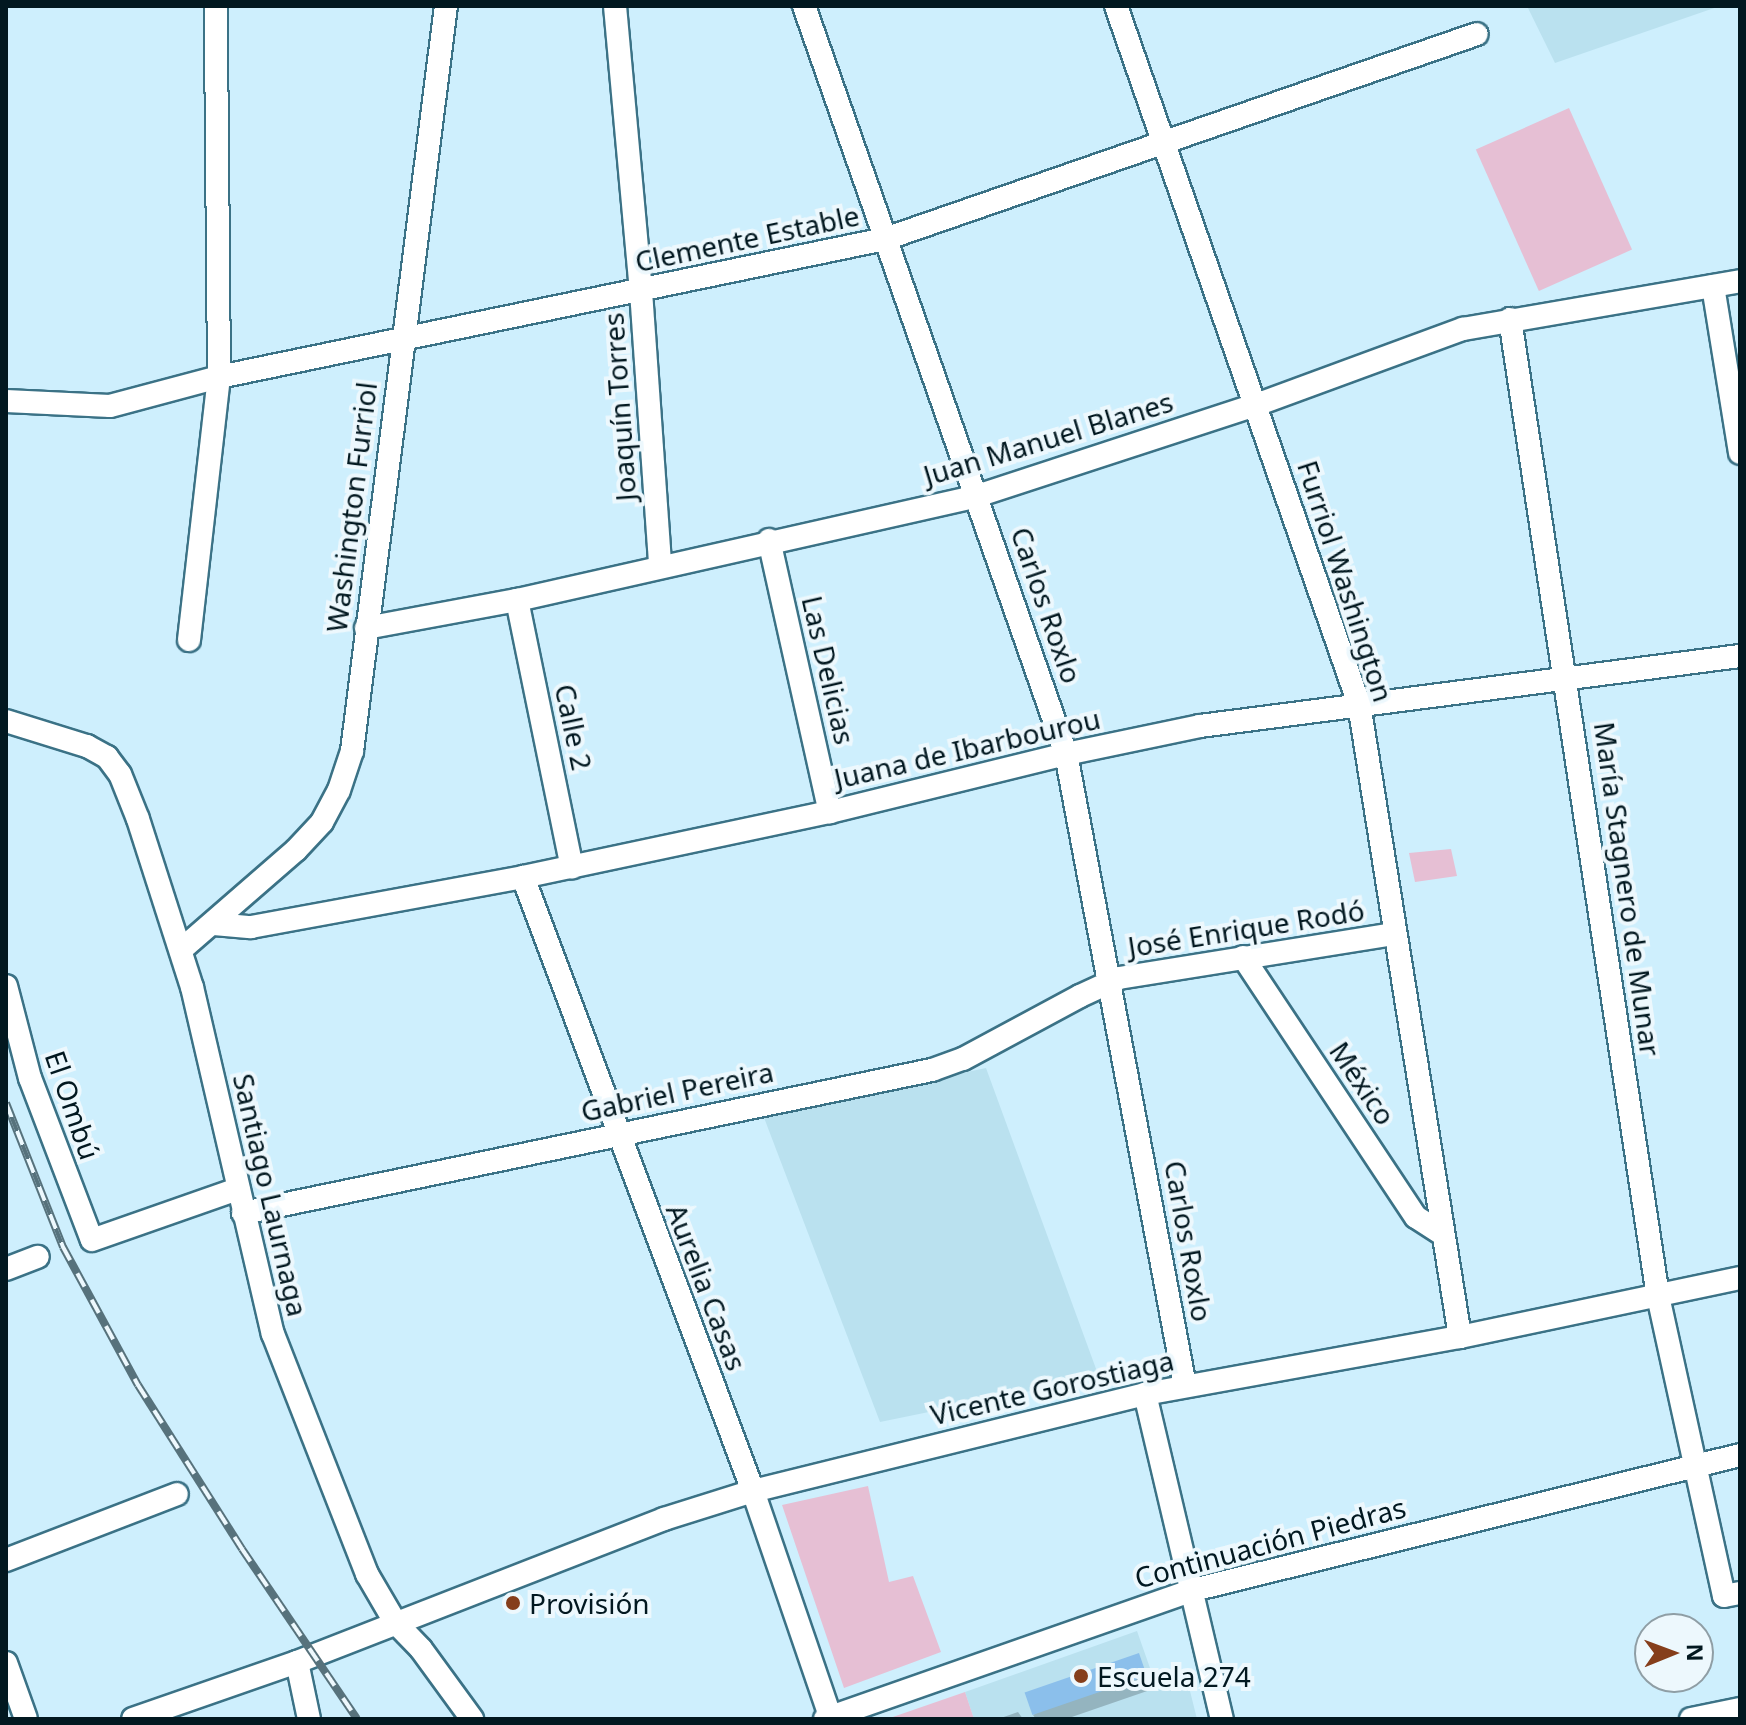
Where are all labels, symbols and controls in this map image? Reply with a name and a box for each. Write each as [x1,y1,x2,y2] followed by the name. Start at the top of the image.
[632,198,862,278] street label: Clemente Estable
[596,312,642,502] street label: Joaquín Torres
[319,380,383,634] street label: Washington Furriol
[919,384,1177,492] street label: Juan Manuel Blanes
[1291,456,1401,706] street label: Furriol Washington
[1005,523,1089,687] street label: Carlos Roxlo
[796,592,862,748] street label: Las Delicias
[549,681,599,773] street label: Calle 2
[831,701,1103,795] street label: Juana de Ibarbourou
[1588,720,1668,1058] street label: María Stagnero de Munar
[1125,893,1367,963] street label: José Enrique Rodó
[1323,1035,1403,1131] street label: México
[39,1046,107,1164] street label: El Ombú
[578,1054,776,1128] street label: Gabriel Pereira
[227,1070,315,1320] street label: Santiago Laurnaga
[1158,1158,1220,1324] street label: Carlos Roxlo
[660,1199,754,1375] street label: Aurelia Casas
[927,1343,1177,1431] street label: Vicente Gorostiaga
[1131,1490,1409,1594] street label: Continuación Piedras
[529,1586,650,1620] place label: Provisión
[504,1594,522,1612] marker: Provisión
[1634,1613,1714,1693] north arrow
[1681,1643,1711,1662] text: N
[1097,1659,1251,1693] place label: Escuela 274
[1072,1667,1090,1685] marker: Escuela 274

